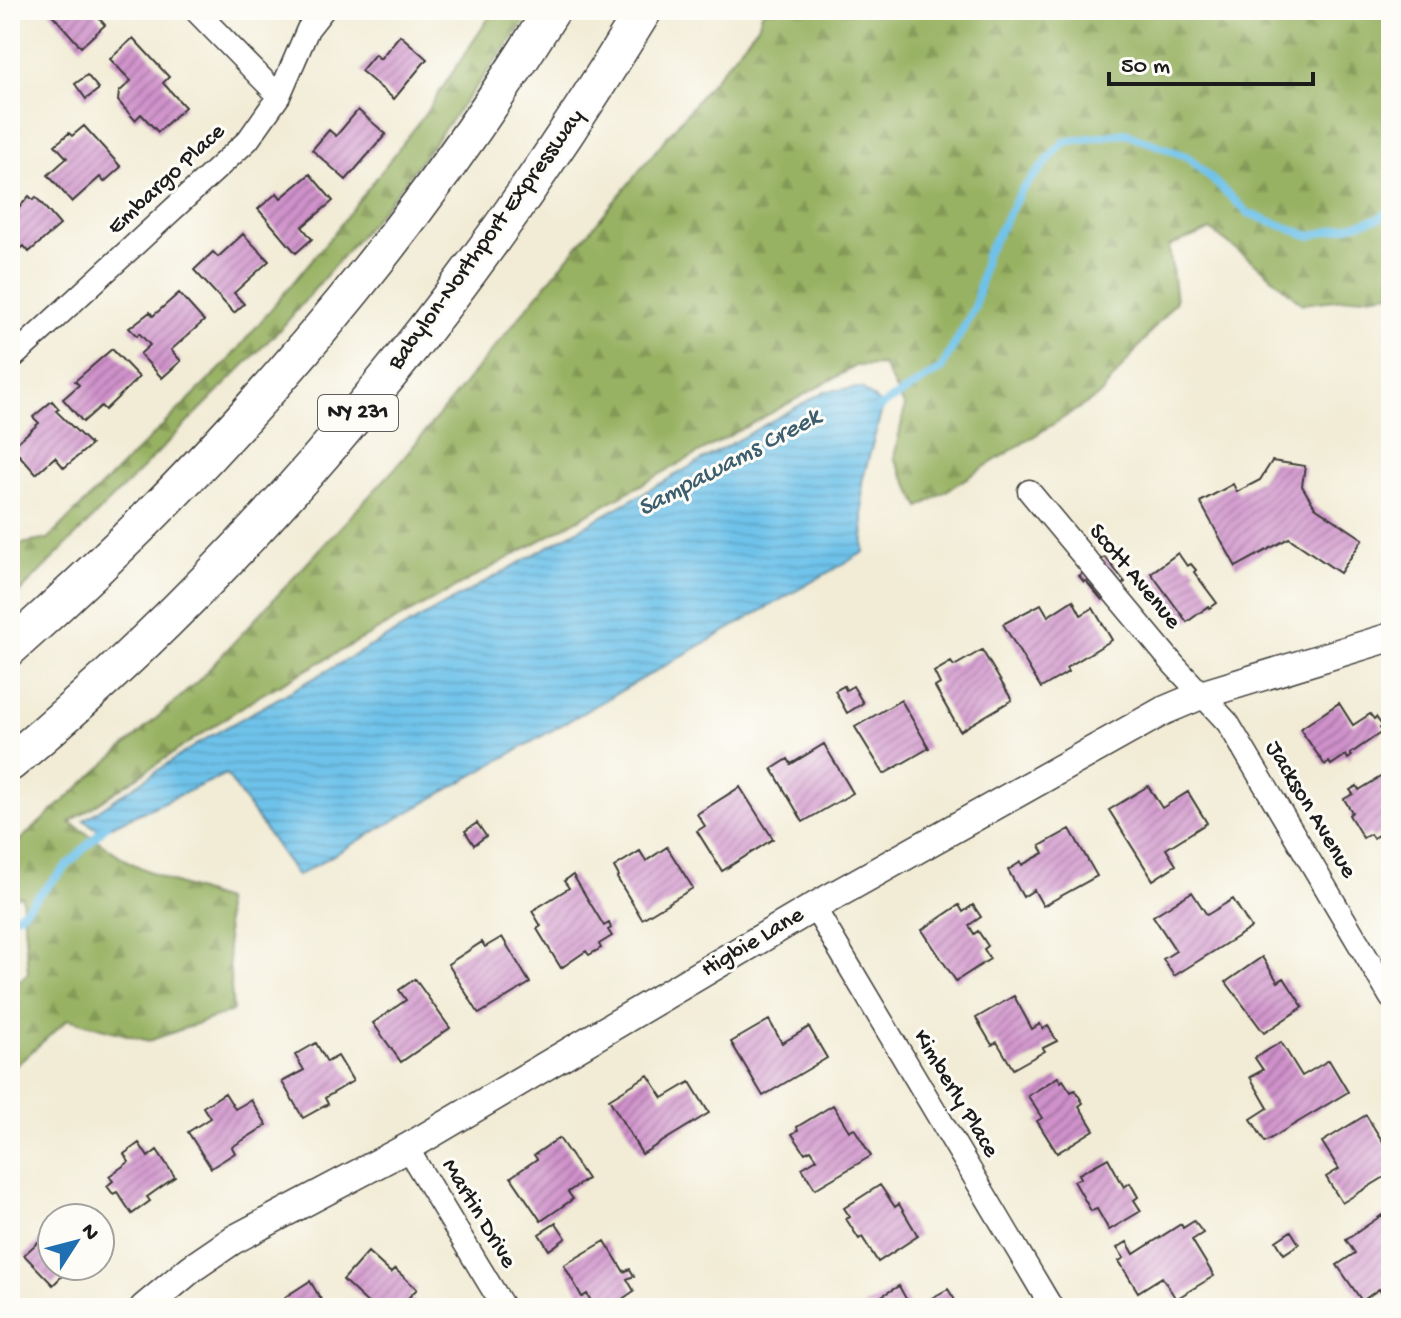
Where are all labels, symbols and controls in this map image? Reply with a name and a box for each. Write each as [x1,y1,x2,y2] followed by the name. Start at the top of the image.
[1109,36,1313,86] scale bar
[1121,53,1170,82] text: 50 m
[382,104,592,377] street label: Babylon-Northport Expressway
[102,118,232,242] street label: Embargo Place
[318,395,398,431] road number: NY 231
[633,402,829,525] water label: Sampawams Creek
[1081,518,1187,636] street label: Scott Avenue
[1258,736,1363,885] street label: Jackson Avenue
[696,901,810,985] street label: Higbie Lane
[905,1025,1005,1164] street label: Kimberly Place
[434,1154,522,1275] street label: Martin Drive
[36,1202,116,1282] north arrow
[74,1219,104,1246] text: N

